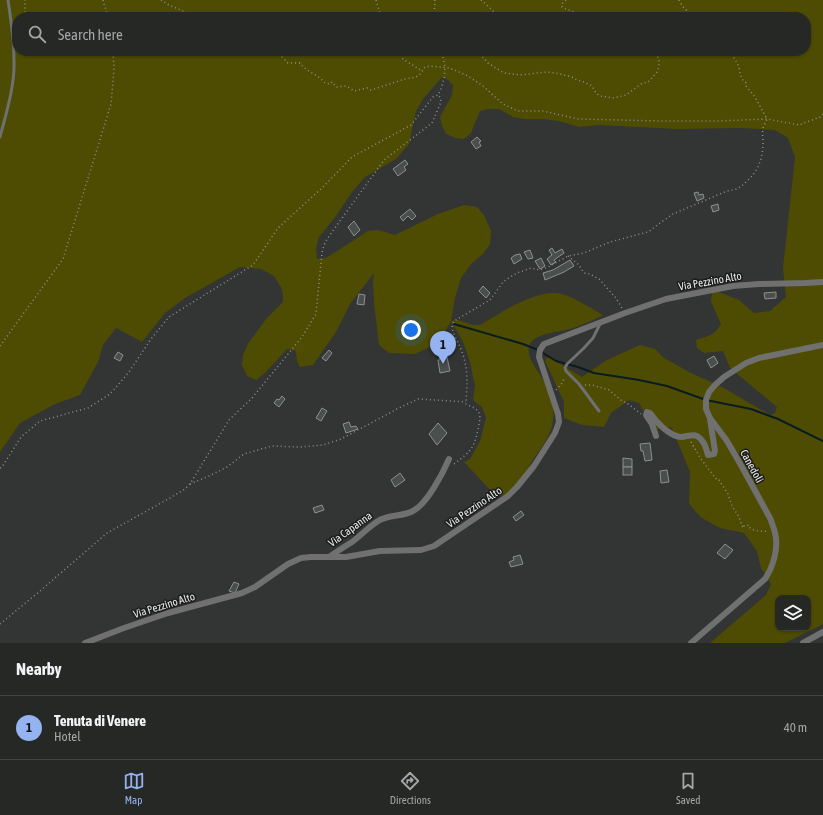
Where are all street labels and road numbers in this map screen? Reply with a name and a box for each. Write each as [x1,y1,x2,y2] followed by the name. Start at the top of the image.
[678,270,742,292] street label: Via Pezzino Alto
[738,447,766,485] street label: Canedoli
[444,484,504,530] street label: Via Pezzino Alto
[326,509,374,549] street label: Via Capanna
[132,590,196,620] street label: Via Pezzino Alto

